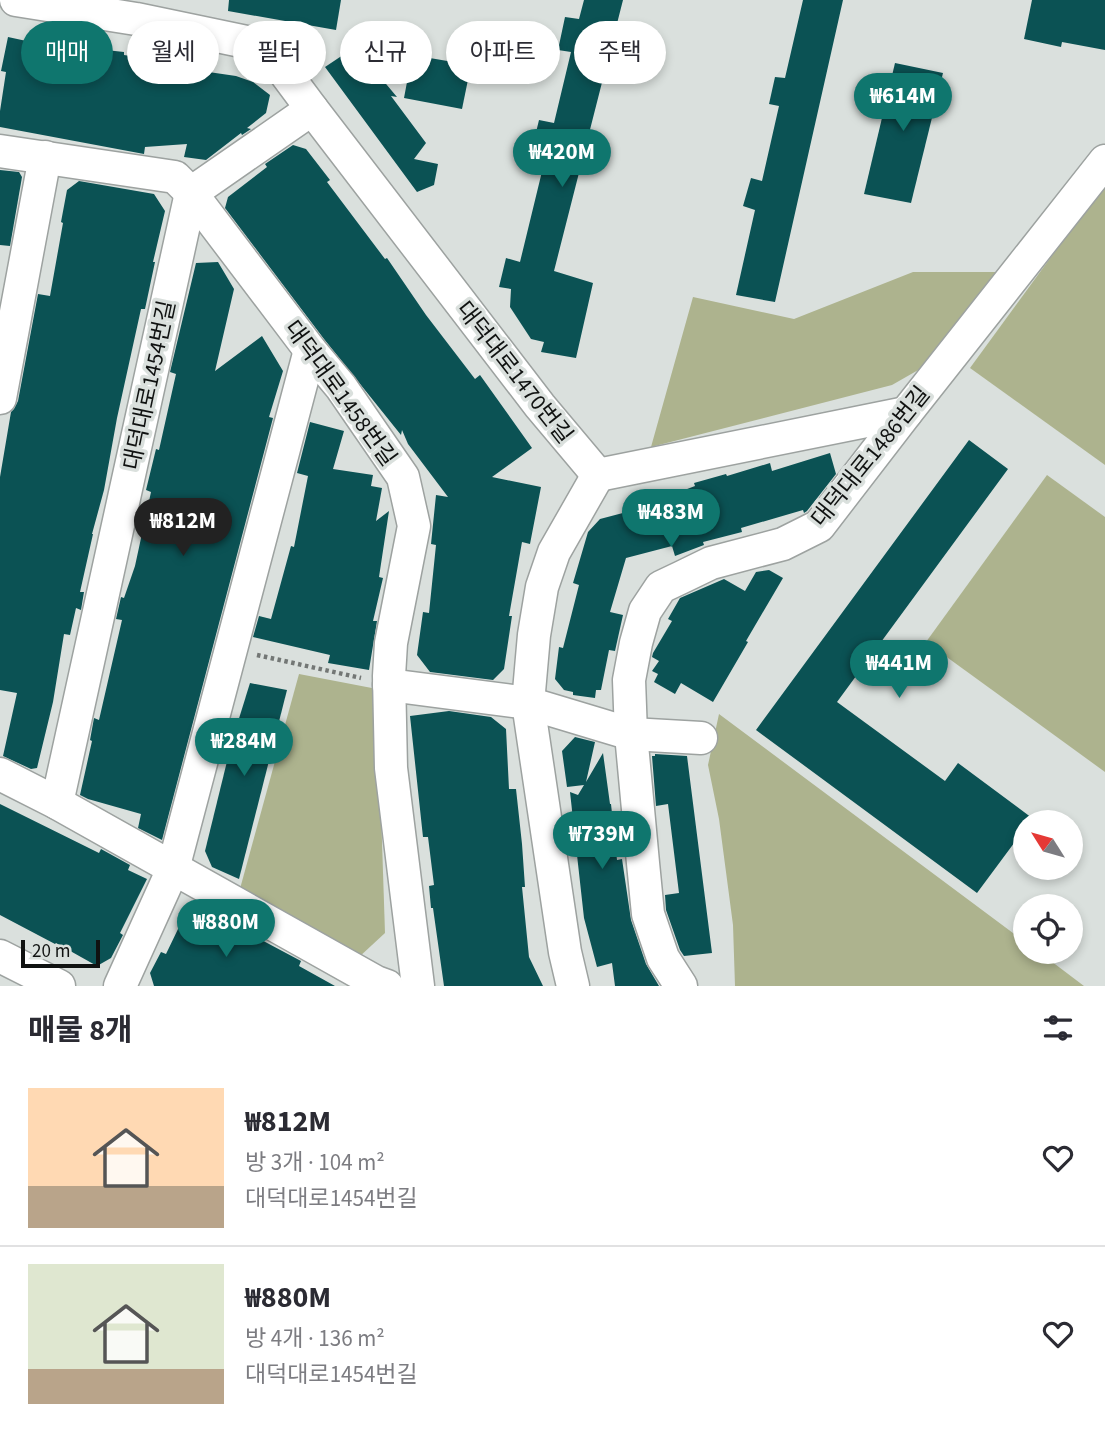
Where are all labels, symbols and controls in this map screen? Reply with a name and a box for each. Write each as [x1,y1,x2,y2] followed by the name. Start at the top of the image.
[21,21,113,84] chip: 매매
[127,21,219,84] chip: 월세
[233,21,326,84] chip: 필터
[340,21,432,84] chip: 신규
[446,21,560,84] chip: 아파트
[574,21,666,84] chip: 주택
[854,74,952,133] pin: ₩614M
[870,79,936,112] text: ₩614M
[513,130,611,189] pin: ₩420M
[529,135,595,168] text: ₩420M
[448,294,581,451] street label: 대덕대로1470번길
[115,297,184,473] street label: 대덕대로1454번길
[276,314,405,473] street label: 대덕대로1458번길
[803,379,938,534] street label: 대덕대로1486번길
[622,490,720,549] pin: ₩483M
[638,495,704,528] text: ₩483M
[134,498,232,558] pin: ₩812M
[150,504,216,537] text: ₩812M
[850,640,948,700] pin: ₩441M
[866,646,932,679] text: ₩441M
[195,718,293,778] pin: ₩284M
[211,724,277,757] text: ₩284M
[1013,810,1083,880] north arrow
[1013,810,1083,964] map controls
[553,812,651,871] pin: ₩739M
[569,817,635,850] text: ₩739M
[1013,894,1083,964] button: locate
[177,900,275,959] pin: ₩880M
[193,905,259,938] text: ₩880M
[21,937,100,969] scale bar
[32,938,70,965] text: 20 m
[28,1009,133,1052] text: 매물 8개
[1039,1009,1077,1047] icon: filters
[245,1100,331,1143] text: ₩812M
[84,1116,168,1200] icon: home
[1039,1139,1077,1177] icon: heart
[245,1146,385,1179] text: 방 3개 · 104 m²
[245,1182,418,1215] text: 대덕대로1454번길
[245,1276,331,1319] text: ₩880M
[84,1292,168,1376] icon: home
[1039,1315,1077,1353] icon: heart
[245,1322,385,1355] text: 방 4개 · 136 m²
[245,1358,418,1391] text: 대덕대로1454번길

